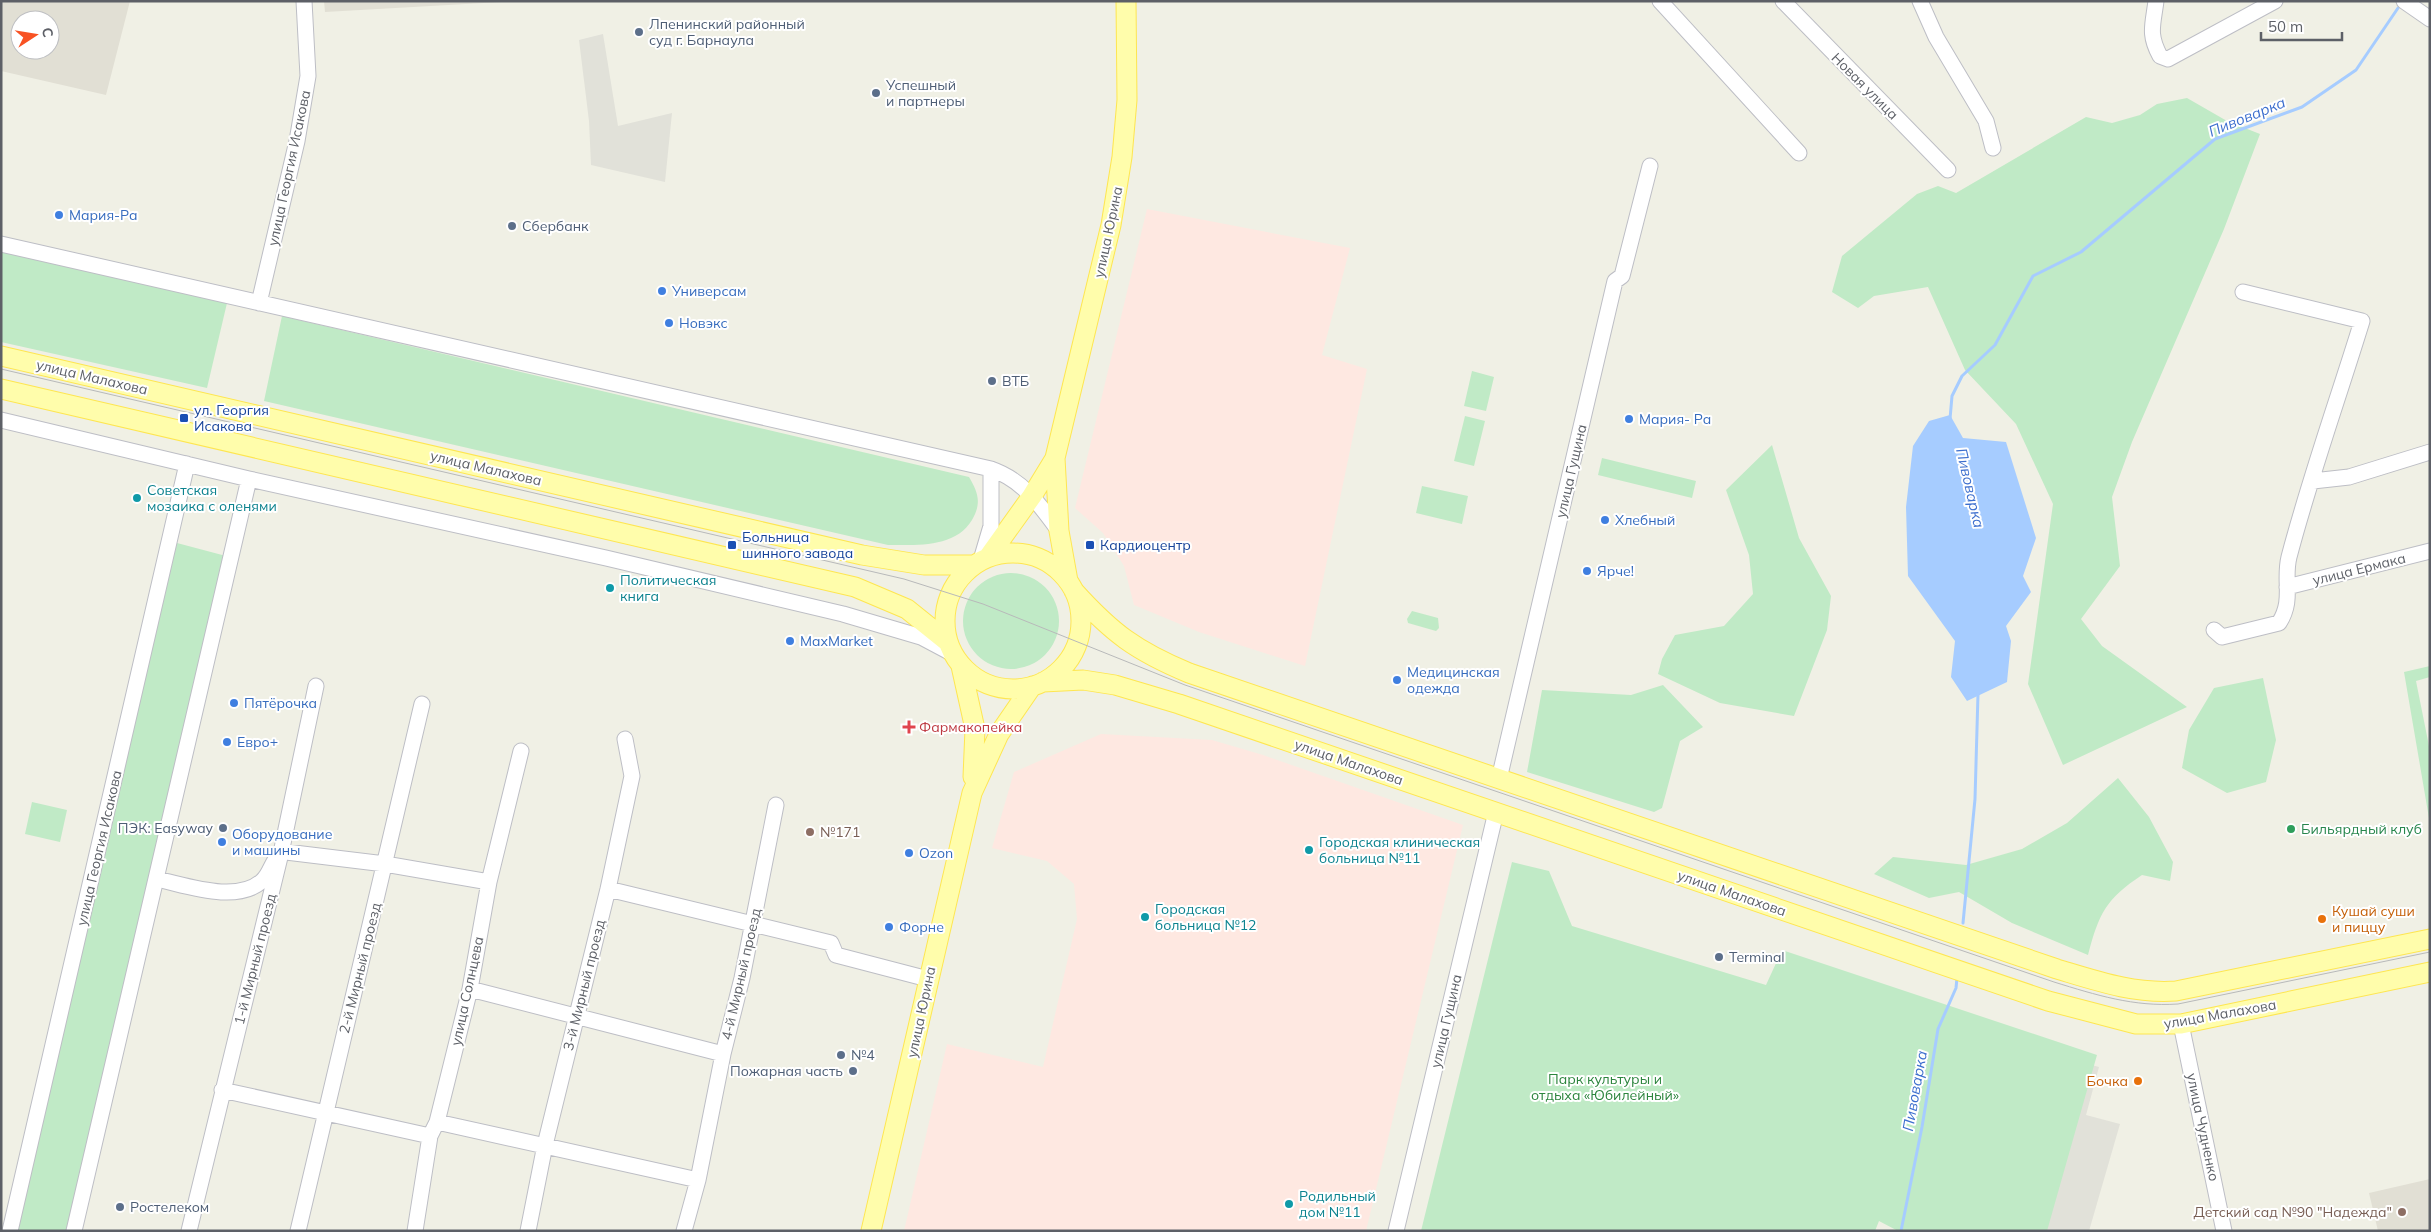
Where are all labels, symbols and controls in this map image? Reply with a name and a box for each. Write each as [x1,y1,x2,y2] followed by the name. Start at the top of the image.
[10,10,60,60] north arrow
[2261,10,2342,42] scale bar
[649,15,805,49] place label: Лпенинский районный суд г. Барнаула
[2268,17,2303,36] text: 50 m
[38,26,58,39] text: С
[633,26,645,38] marker: Лпенинский районный суд г. Барнаула
[1828,49,1902,123] street label: Новая улица
[885,76,965,110] place label: Успешный и партнеры
[870,87,882,99] marker: Успешный и партнеры
[264,88,314,248] street label: улица Георгия Исакова
[2206,92,2288,141] water label: Пивоварка
[1090,185,1126,279] street label: улица Юрина
[69,206,138,224] place label: Мария-Ра
[53,209,65,221] marker: Мария-Ра
[522,217,589,235] place label: Сбербанк
[506,220,518,232] marker: Сбербанк
[671,282,746,300] place label: Универсам
[656,285,668,297] marker: Универсам
[679,314,728,332] place label: Новэкс
[663,317,675,329] marker: Новэкс
[35,355,149,399] street label: улица Малахова
[1002,372,1029,390] place label: ВТБ
[986,375,998,387] marker: ВТБ
[194,401,269,435] place label: ул. Георгия Исакова
[1639,410,1711,428] place label: Мария- Ра
[178,412,190,424] marker: ул. Георгия Исакова
[1623,413,1635,425] marker: Мария- Ра
[1551,422,1591,520] street label: улица Гущина
[429,446,543,490] street label: улица Малахова
[1952,446,1989,530] water label: Пивоварка
[147,481,277,515] place label: Советская мозаика с оленями
[131,492,143,504] marker: Советская мозаика с оленями
[1615,511,1675,529] place label: Хлебный
[1599,514,1611,526] marker: Хлебный
[742,528,853,562] place label: Больница шинного завода
[1100,536,1191,554] place label: Кардиоцентр
[726,539,738,551] marker: Больница шинного завода
[1084,539,1096,551] marker: Кардиоцентр
[2311,549,2407,589] street label: улица Ермака
[1597,562,1634,580] place label: Ярче!
[1581,565,1593,577] marker: Ярче!
[620,571,716,605] place label: Политическая книга
[604,582,616,594] marker: Политическая книга
[800,632,873,650] place label: MaxMarket
[784,635,796,647] marker: MaxMarket
[1407,663,1500,697] place label: Медицинская одежда
[1391,674,1403,686] marker: Медицинская одежда
[244,694,317,712] place label: Пятёрочка
[228,697,240,709] marker: Пятёрочка
[919,718,1022,736] place label: Фармакопейка
[903,721,915,733] marker: Фармакопейка
[237,733,278,751] place label: Евро+
[1292,735,1406,789] street label: улица Малахова
[221,736,233,748] marker: Евро+
[72,769,126,927] street label: улица Георгия Исакова
[118,819,214,837] place label: ПЭК: Easyway
[2301,820,2422,838] place label: Бильярдный клуб
[217,822,229,834] marker: ПЭК: Easyway
[820,823,860,841] place label: №171
[2285,823,2297,835] marker: Бильярдный клуб
[232,825,333,859] place label: Оборудование и машины
[804,826,816,838] marker: №171
[1319,833,1480,867] place label: Городская клиническая больница №11
[216,836,228,848] marker: Оборудование и машины
[919,844,953,862] place label: Ozon
[1303,844,1315,856] marker: Городская клиническая больница №11
[903,847,915,859] marker: Ozon
[1675,866,1789,920] street label: улица Малахова
[230,891,280,1026] street label: 1-й Мирный проезд
[335,900,385,1035] street label: 2-й Мирный проезд
[1155,900,1257,934] place label: Городская больница №12
[2332,902,2415,936] place label: Кушай суши и пиццу
[717,906,765,1042] street label: 4-й Мирный проезд
[1139,911,1151,923] marker: Городская больница №12
[2316,913,2328,925] marker: Кушай суши и пиццу
[559,917,609,1052] street label: 3-й Мирный проезд
[899,918,944,936] place label: Форне
[883,921,895,933] marker: Форне
[447,935,487,1047] street label: улица Солнцева
[1729,948,1785,966] place label: Terminal
[1713,951,1725,963] marker: Terminal
[903,965,939,1059] street label: улица Юрина
[1426,972,1466,1070] street label: улица Гущина
[2162,995,2278,1033] street label: улица Малахова
[851,1046,875,1064] place label: №4
[835,1049,847,1061] marker: №4
[1898,1049,1931,1133] water label: Пивоварка
[730,1062,843,1080] place label: Пожарная часть
[847,1065,859,1077] marker: Пожарная часть
[1531,1070,1679,1104] park label: Парк культуры и отдыха «Юбилейный»
[2183,1071,2223,1183] street label: улица Чудненко
[2086,1072,2128,1090] place label: Бочка
[2132,1075,2144,1087] marker: Бочка
[1299,1187,1376,1221] place label: Родильный дом №11
[130,1198,209,1216] place label: Ростелеком
[1283,1198,1295,1210] marker: Родильный дом №11
[114,1201,126,1213] marker: Ростелеком
[2193,1203,2392,1221] place label: Детский сад №90 "Надежда"
[2396,1206,2408,1218] marker: Детский сад №90 "Надежда"

